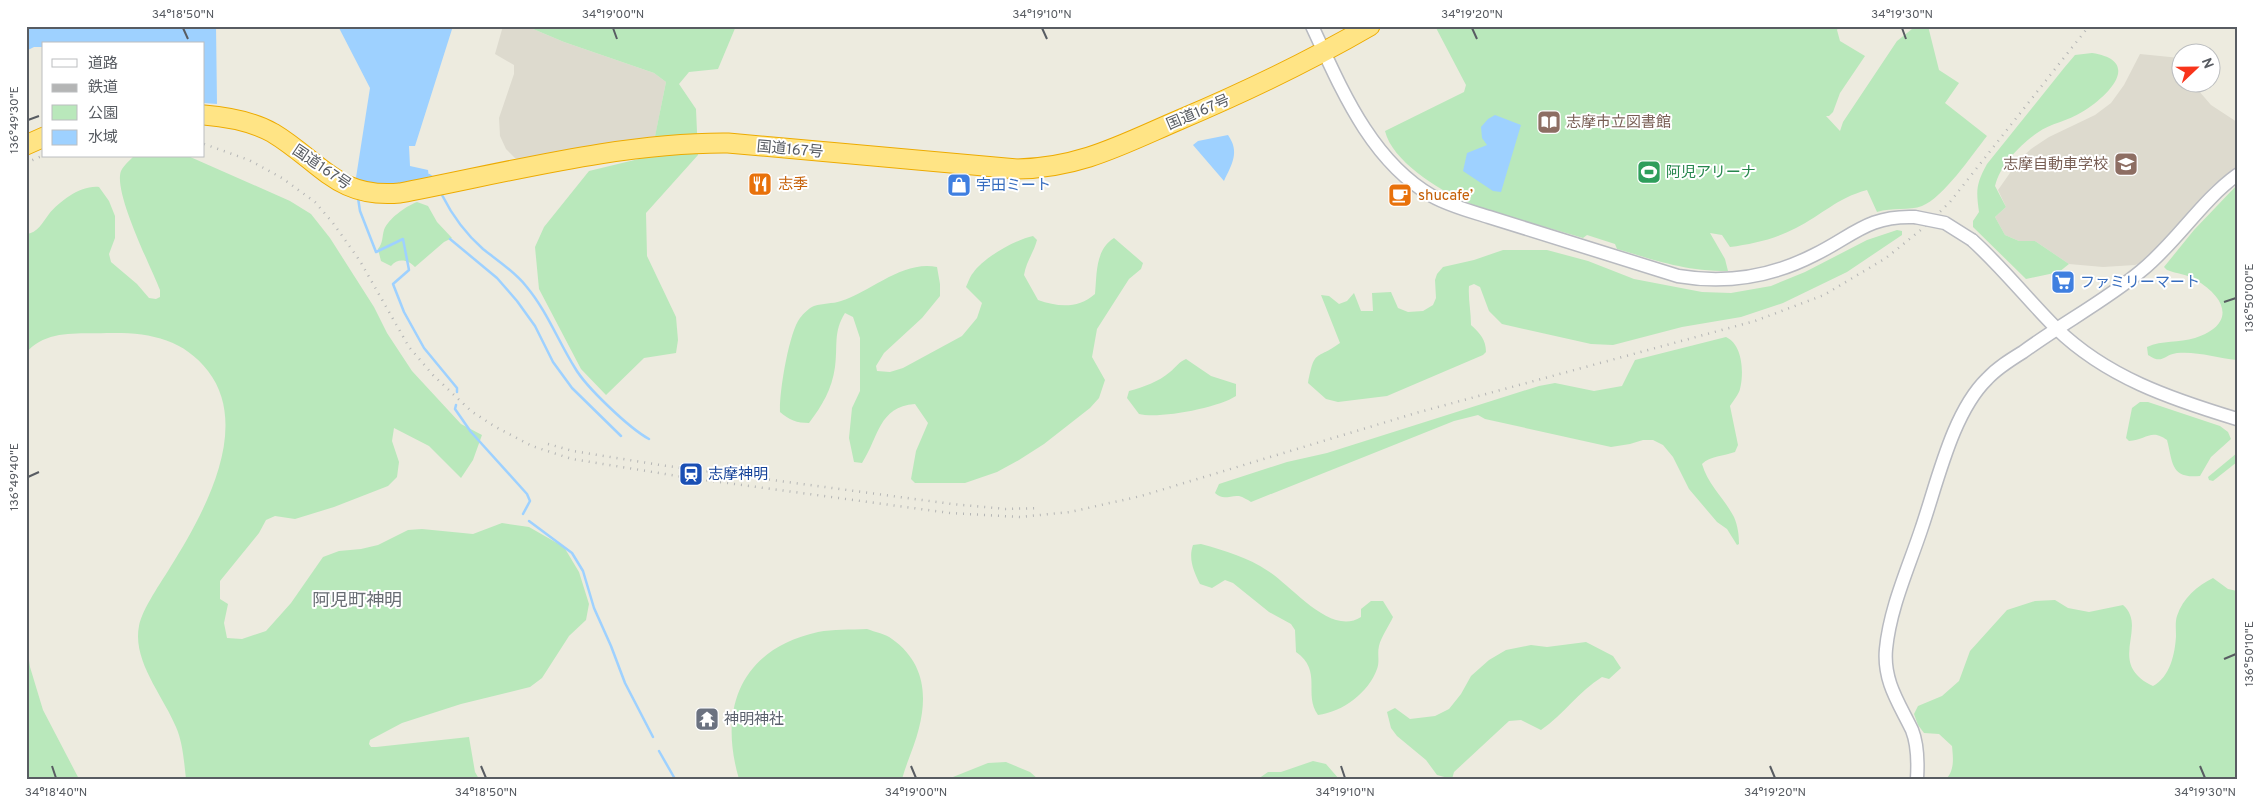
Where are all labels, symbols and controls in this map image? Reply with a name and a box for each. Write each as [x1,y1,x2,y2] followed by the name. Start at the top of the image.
[152,7,214,23] text: 34°18'50"N
[582,7,644,23] text: 34°19'00"N
[1012,7,1072,23] text: 34°19'10"N
[1441,7,1503,23] text: 34°19'20"N
[1871,7,1933,23] text: 34°19'30"N
[42,42,205,158] legend
[2170,42,2220,92] north arrow
[88,55,118,74] text: 道路
[2197,56,2216,72] text: N
[88,79,118,98] text: 鉄道
[7,86,23,154] text: 136°49'30"E
[1164,92,1233,135] street label: 国道167号
[88,105,118,124] text: 公園
[1536,109,1562,135] library icon: 志摩市立図書館
[1566,114,1671,133] place label: 志摩市立図書館
[88,129,118,148] text: 水域
[756,138,824,163] street label: 国道167号
[288,142,354,195] street label: 国道167号
[2113,151,2139,177] school or university icon: 志摩自動車学校
[2003,156,2108,175] place label: 志摩自動車学校
[1636,159,1662,185] sports icon: 阿児アリーナ
[1666,164,1756,183] place label: 阿児アリーナ
[747,171,773,197] restaurant icon: 志季
[946,172,972,198] shop icon: 宇田ミート
[778,176,808,195] place label: 志季
[976,177,1051,196] place label: 宇田ミート
[1387,182,1413,208] cafe icon: shucafe’
[1418,187,1473,206] place label: shucafe’
[2242,264,2258,332] text: 136°50'00"E
[2050,269,2076,295] supermarket icon: ファミリーマート
[2080,274,2200,293] place label: ファミリーマート
[7,443,23,511] text: 136°49'40"E
[678,461,704,487] station icon: 志摩神明
[708,466,768,485] place label: 志摩神明
[312,590,402,613] district label: 阿児町神明
[2242,621,2258,687] text: 136°50'10"E
[694,706,720,732] temple icon: 神明神社
[724,711,784,730] place label: 神明神社
[25,785,87,801] text: 34°18'40"N
[455,785,517,801] text: 34°18'50"N
[885,785,947,801] text: 34°19'00"N
[1315,785,1375,801] text: 34°19'10"N
[1744,785,1806,801] text: 34°19'20"N
[2174,785,2236,801] text: 34°19'30"N

